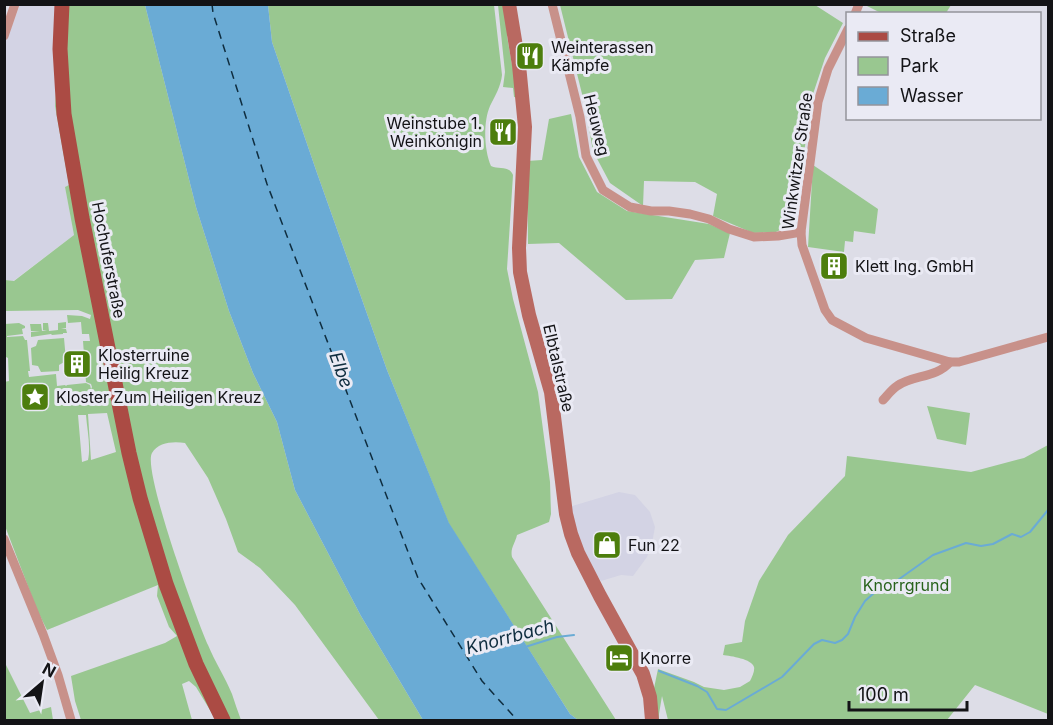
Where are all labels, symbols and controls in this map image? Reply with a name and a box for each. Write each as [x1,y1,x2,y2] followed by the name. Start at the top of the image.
[846,12,1041,120] legend
[900,25,956,46] text: Straße
[551,37,654,75] place label: Weinterassen Kämpfe
[514,40,546,72] restaurant icon: Weinterassen Kämpfe
[900,55,939,76] text: Park
[900,85,963,106] text: Wasser
[777,91,817,231] street label: Winkwitzer Straße
[580,92,614,158] street label: Heuweg
[387,113,482,151] place label: Weinstube 1. Weinkönigin
[487,116,519,148] restaurant icon: Weinstube 1. Weinkönigin
[88,200,130,320] street label: Hochuferstraße
[818,250,850,282] building icon: Klett Ing. GmbH
[855,256,974,276] place label: Klett Ing. GmbH
[539,322,579,414] street label: Elbtalstraße
[98,345,189,383] place label: Klosterruine Heilig Kreuz
[61,348,93,380] building icon: Klosterruine Heilig Kreuz
[325,349,358,391] water label: Elbe
[19,381,51,413] place icon: Kloster Zum Heiligen Kreuz
[56,387,262,407] place label: Kloster Zum Heiligen Kreuz
[591,529,623,561] shop icon: Fun 22
[628,535,680,555] place label: Fun 22
[863,575,949,595] park label: Knorrgrund
[463,615,556,658] water label: Knorrbach
[603,642,635,674] hotel icon: Knorre
[640,648,691,668] place label: Knorre
[12,653,72,713] north arrow
[39,658,59,682] text: N
[849,674,968,712] scale bar
[858,684,909,705] text: 100 m

